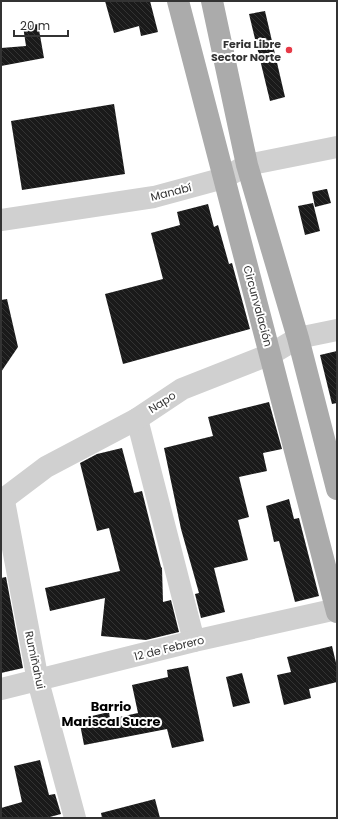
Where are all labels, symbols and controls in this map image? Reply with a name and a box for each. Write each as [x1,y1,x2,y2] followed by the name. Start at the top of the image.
[14,12,68,38] scale bar
[20,17,50,34] text: 20 m
[211,36,281,65] place label: Feria Libre Sector Norte
[284,45,294,55] marker: Feria Libre Sector Norte
[149,179,193,205] street label: Manabí
[239,264,277,348] street label: Circunvalación
[145,387,179,417] street label: Napo
[21,629,49,691] street label: Rumiñahui
[132,632,206,664] street label: 12 de Febrero
[62,697,160,731] district label: Barrio Mariscal Sucre

